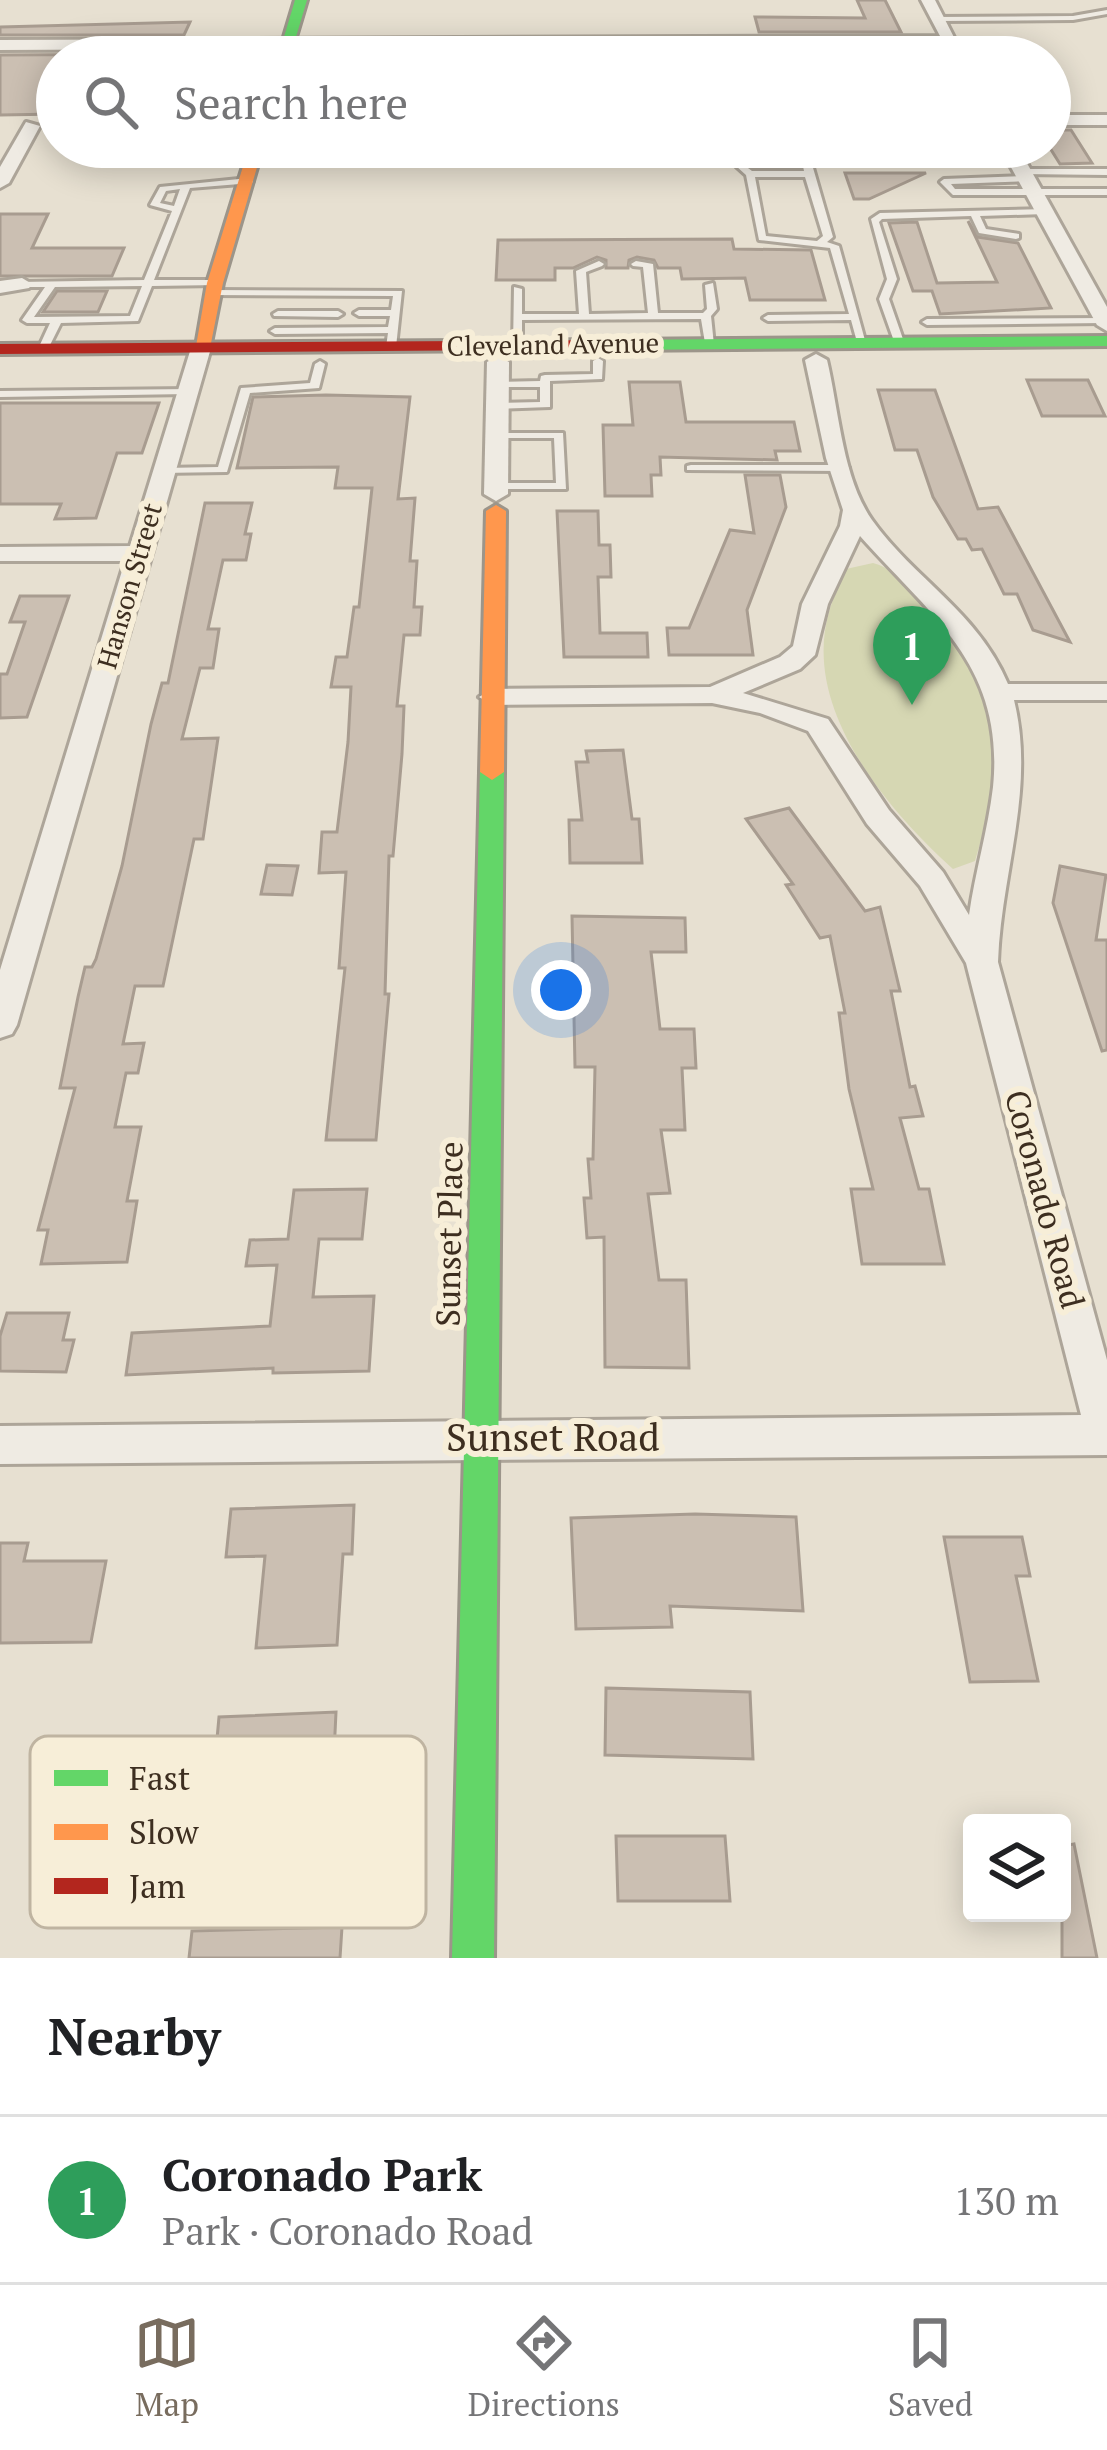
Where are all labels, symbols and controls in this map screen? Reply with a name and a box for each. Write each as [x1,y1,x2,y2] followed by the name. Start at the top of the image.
[36,36,1071,168] search box
[78,69,144,135] icon: search
[174,72,408,132] text: Search here
[446,324,660,364] street label: Cleveland Avenue
[88,499,170,673] street label: Hanson Street
[873,606,951,705] pin: 1
[531,960,591,1020] your location
[996,1085,1095,1313] street label: Coronado Road
[425,1141,472,1327] street label: Sunset Place
[446,1410,660,1462] street label: Sunset Road
[30,1736,426,1928] legend
[129,1756,190,1799] text: Fast
[129,1810,199,1853] text: Slow
[963,1814,1071,1922] map controls
[963,1814,1071,1922] button: layers
[129,1864,185,1907] text: Jam
[48,2002,221,2070] text: Nearby
[162,2144,482,2204] text: Coronado Park
[76,2174,98,2226] text: 1
[954,2174,1059,2226] text: 130 m
[162,2204,533,2256] text: Park · Coronado Road
[134,2310,200,2425] tab: Map
[468,2310,620,2425] tab: Directions
[888,2310,973,2425] tab: Saved

